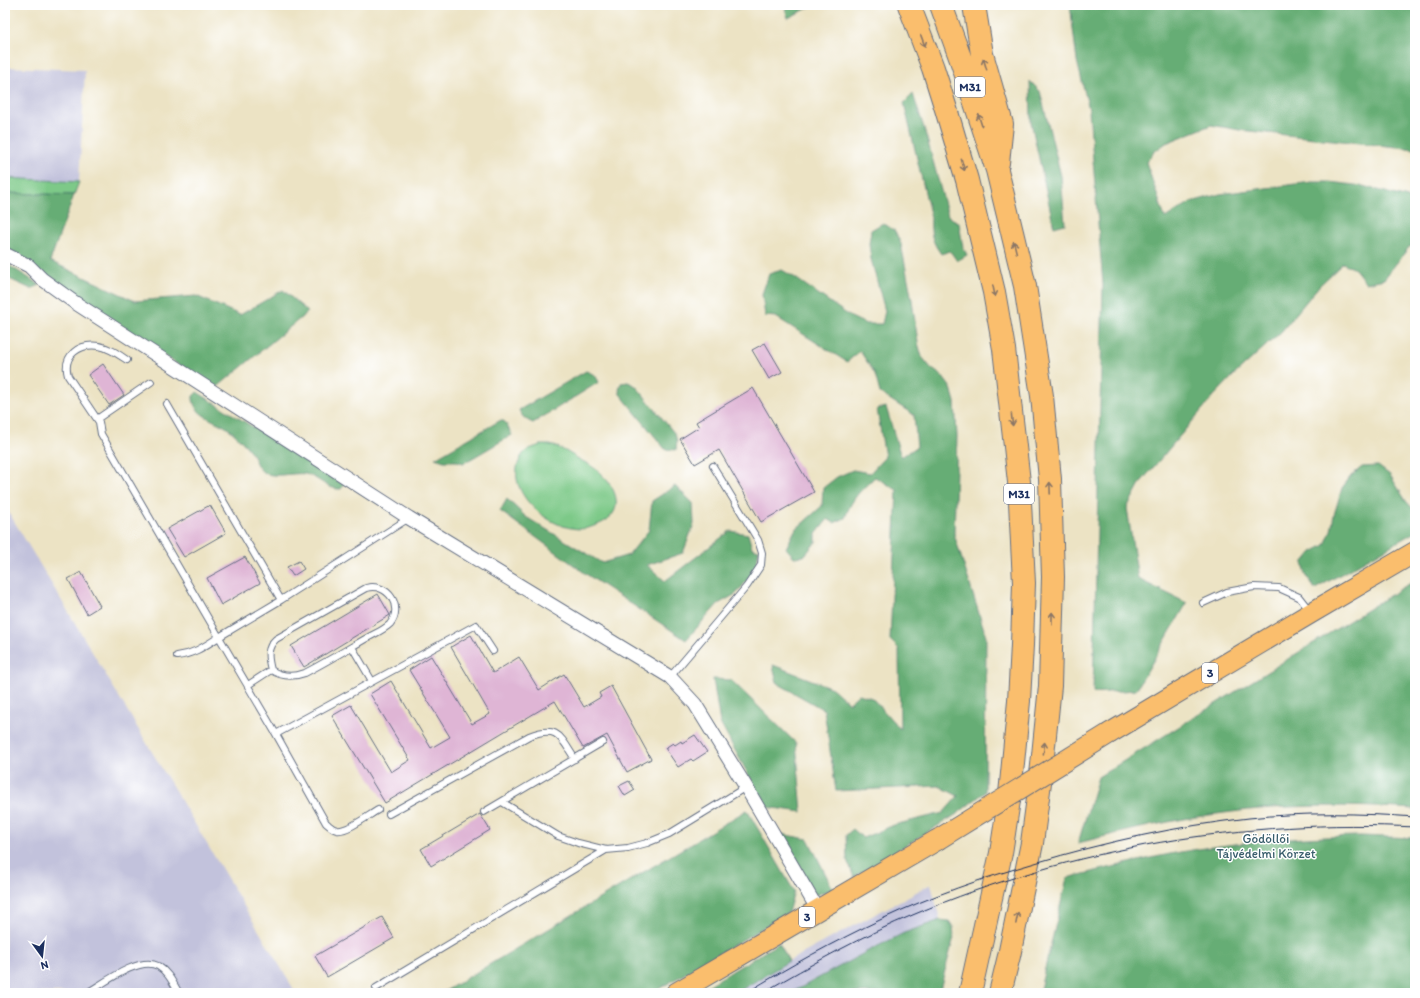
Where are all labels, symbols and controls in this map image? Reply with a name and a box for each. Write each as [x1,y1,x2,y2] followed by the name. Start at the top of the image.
[919,35,927,47] one-way arrow
[981,57,988,70] one-way arrow
[955,77,985,97] road number: M31
[976,113,983,126] one-way arrow
[960,158,967,171] one-way arrow
[1011,240,1019,253] one-way arrow
[990,285,998,298] one-way arrow
[1008,413,1016,426] one-way arrow
[1046,482,1054,495] one-way arrow
[1004,484,1034,504] road number: M31
[1048,612,1056,625] one-way arrow
[1202,663,1218,683] road number: 3
[1040,742,1048,755] one-way arrow
[1216,831,1316,861] park label: Gödöllői Tájvédelmi Körzet
[799,907,815,927] road number: 3
[1013,912,1021,925] one-way arrow
[22,936,62,976] north arrow
[39,958,50,972] text: N

